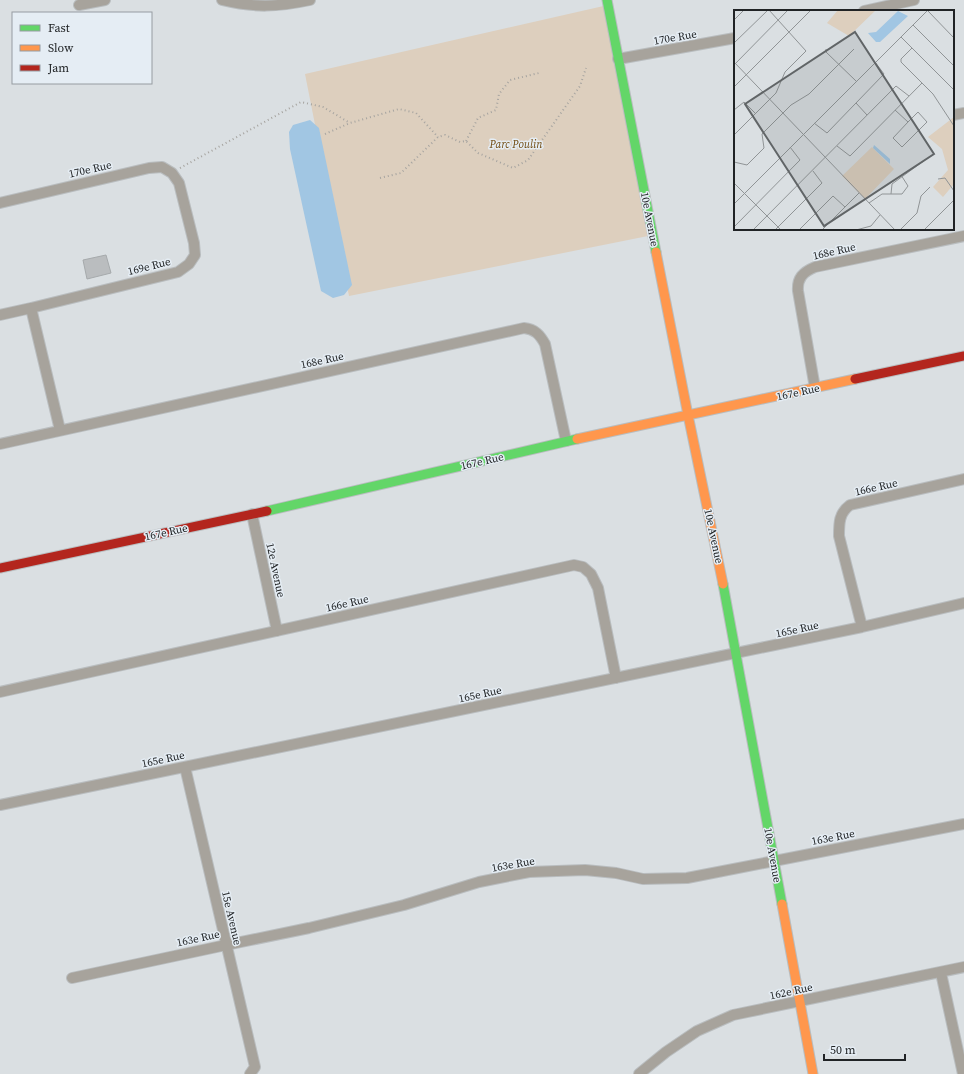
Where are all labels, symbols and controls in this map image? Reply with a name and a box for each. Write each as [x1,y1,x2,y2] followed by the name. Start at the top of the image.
[734,10,954,230] inset map
[12,12,152,84] legend
[48,20,70,36] text: Fast
[652,26,698,49] street label: 170e Rue
[48,40,74,56] text: Slow
[47,60,69,76] text: Jam
[488,137,543,152] park label: Parc Poulin
[67,157,113,182] street label: 170e Rue
[637,191,662,248] street label: 10e Avenue
[811,239,857,264] street label: 168e Rue
[126,254,172,279] street label: 169e Rue
[299,349,345,372] street label: 168e Rue
[775,381,821,404] street label: 167e Rue
[459,449,505,474] street label: 167e Rue
[853,475,899,500] street label: 166e Rue
[700,508,727,565] street label: 10e Avenue
[143,521,189,544] street label: 167e Rue
[262,542,289,599] street label: 12e Avenue
[324,591,370,616] street label: 166e Rue
[774,618,820,641] street label: 165e Rue
[457,683,503,706] street label: 165e Rue
[140,748,186,771] street label: 165e Rue
[810,826,856,849] street label: 163e Rue
[760,827,785,884] street label: 10e Avenue
[490,853,536,876] street label: 163e Rue
[218,889,245,947] street label: 15e Avenue
[175,927,221,950] street label: 163e Rue
[768,980,814,1003] street label: 162e Rue
[824,1036,905,1062] scale bar
[830,1042,856,1058] text: 50 m

